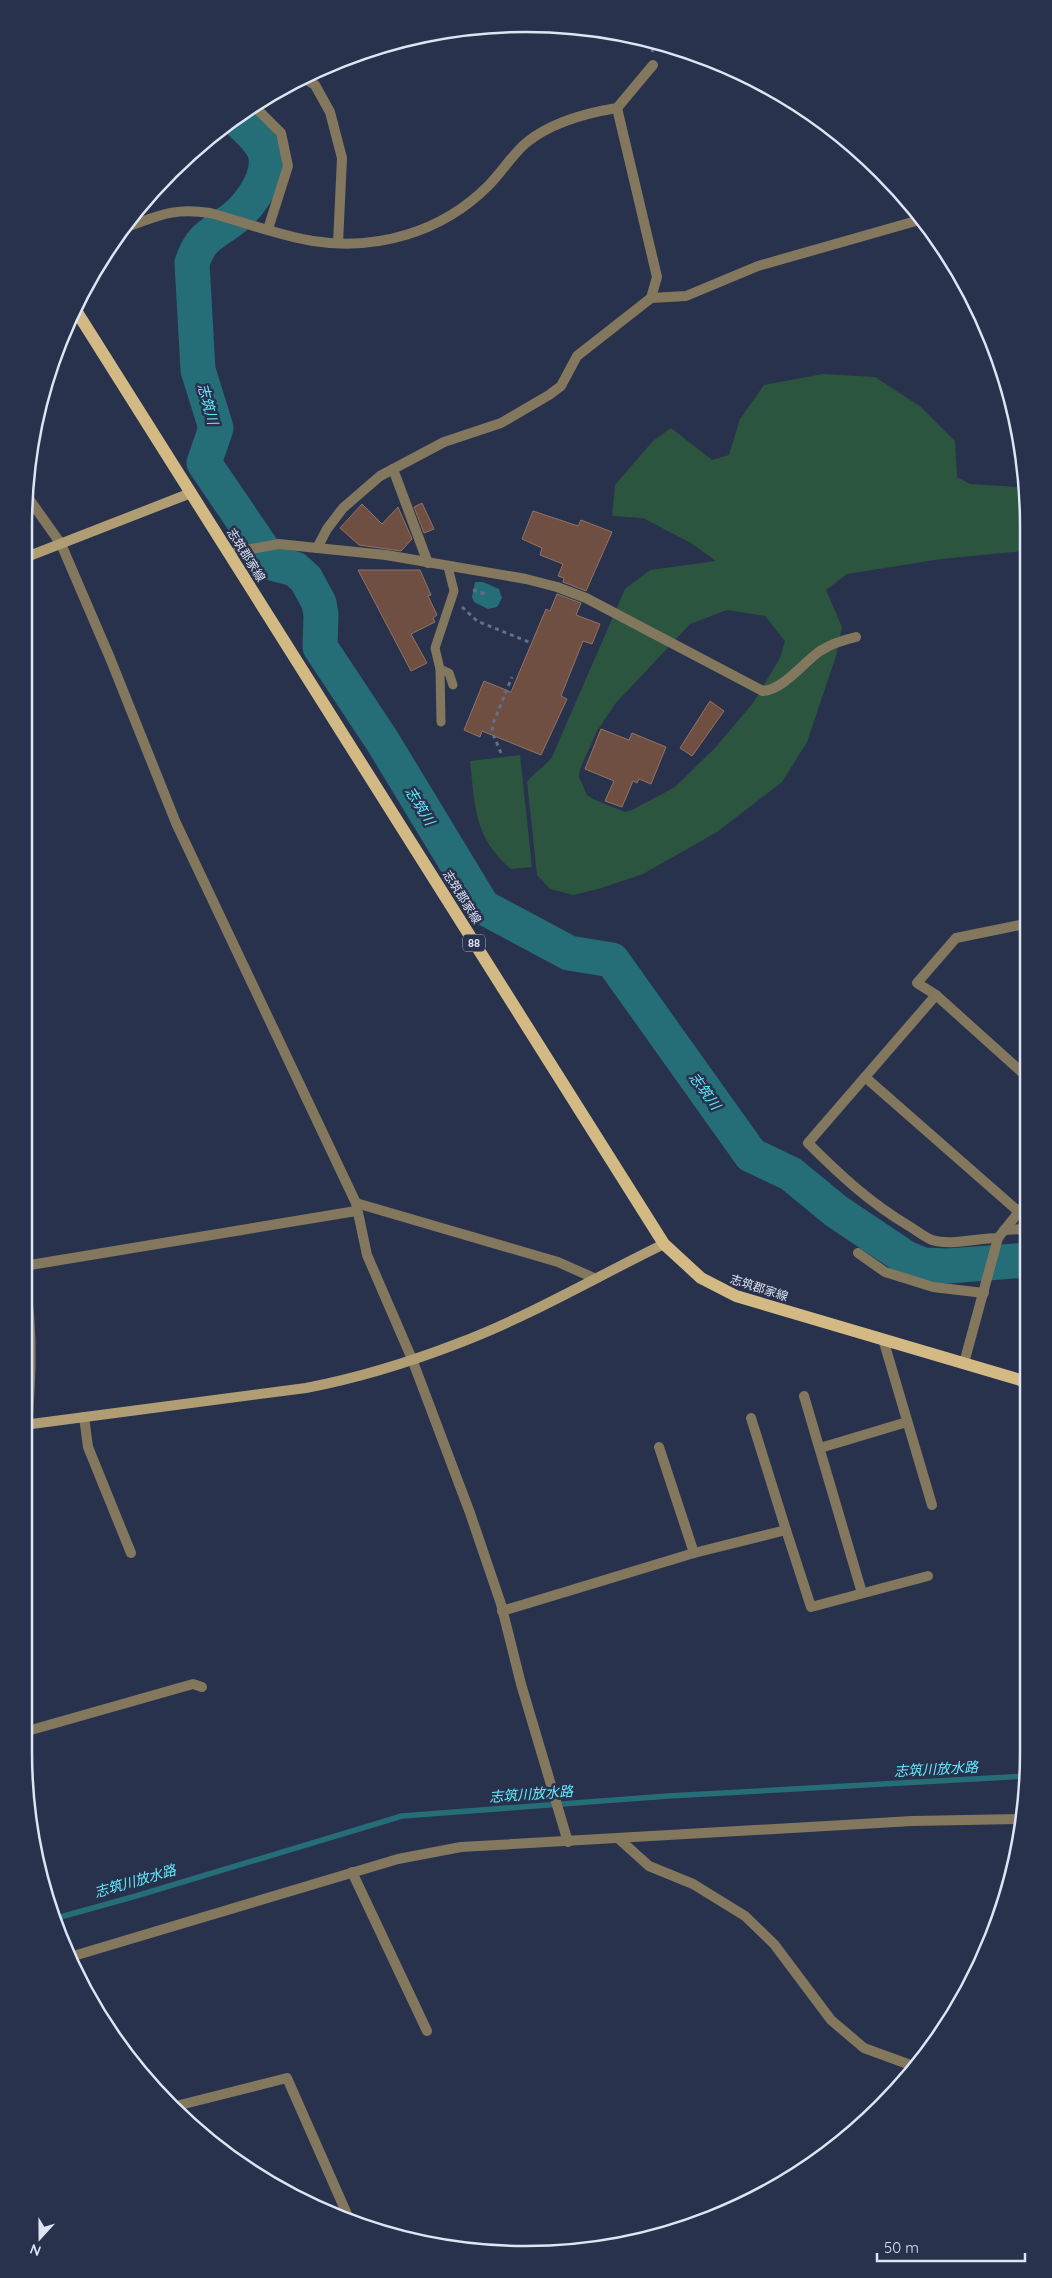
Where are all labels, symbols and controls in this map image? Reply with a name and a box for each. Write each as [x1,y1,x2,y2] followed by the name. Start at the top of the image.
[194,381,223,429] water label: 志筑川
[224,525,269,584] street label: 志筑郡家線
[401,783,440,830] water label: 志筑川
[440,867,485,926] street label: 志筑郡家線
[463,934,485,951] road number: 88
[685,1069,726,1115] water label: 志筑川
[728,1271,790,1304] street label: 志筑郡家線
[894,1758,979,1780] water label: 志筑川放水路
[488,1782,575,1806] water label: 志筑川放水路
[92,1860,179,1901] water label: 志筑川放水路
[15,2213,65,2263] north arrow
[877,2230,1024,2262] scale bar
[884,2238,919,2257] text: 50 m
[27,2240,43,2260] text: N

